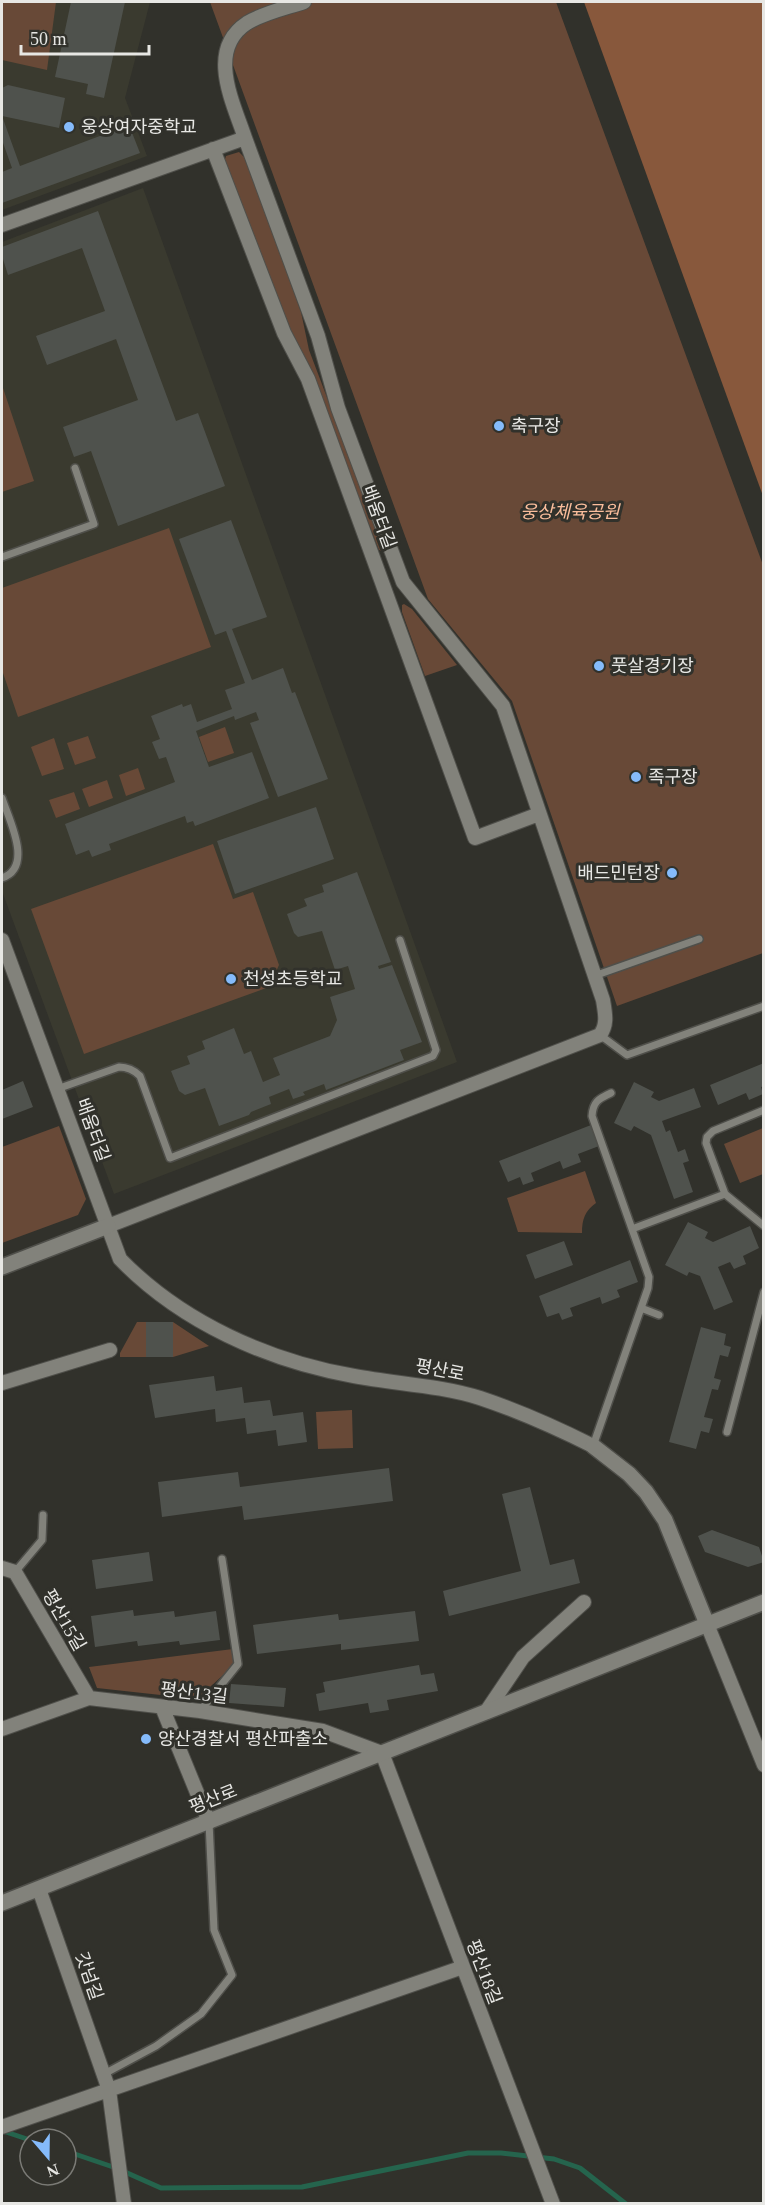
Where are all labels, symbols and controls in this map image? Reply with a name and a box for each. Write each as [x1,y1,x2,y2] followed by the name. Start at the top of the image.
[21,18,148,56] scale bar
[30,29,67,49] text: 50 m
[81,117,197,137] place label: 웅상여자중학교
[62,120,76,134] marker: 웅상여자중학교
[511,416,561,436] place label: 축구장
[492,419,506,433] marker: 축구장
[358,482,400,552] street label: 배움터길
[520,502,621,522] park label: 웅상체육공원
[611,656,694,676] place label: 풋살경기장
[592,659,606,673] marker: 풋살경기장
[648,767,698,787] place label: 족구장
[629,770,643,784] marker: 족구장
[577,863,660,883] place label: 배드민턴장
[665,866,679,880] marker: 배드민턴장
[243,969,342,989] place label: 천성초등학교
[224,972,238,986] marker: 천성초등학교
[72,1095,114,1165] street label: 배움터길
[414,1355,466,1385] street label: 평산로
[38,1586,90,1654] street label: 평산15길
[159,1679,229,1707] street label: 평산13길
[158,1729,328,1749] place label: 양산경찰서 평산파출소
[139,1732,153,1746] marker: 양산경찰서 평산파출소
[186,1780,240,1818] street label: 평산로
[463,1937,505,2007] street label: 평산18길
[71,1949,107,2003] street label: 갓넘길
[18,2127,78,2187] north arrow
[44,2161,61,2181] text: N

